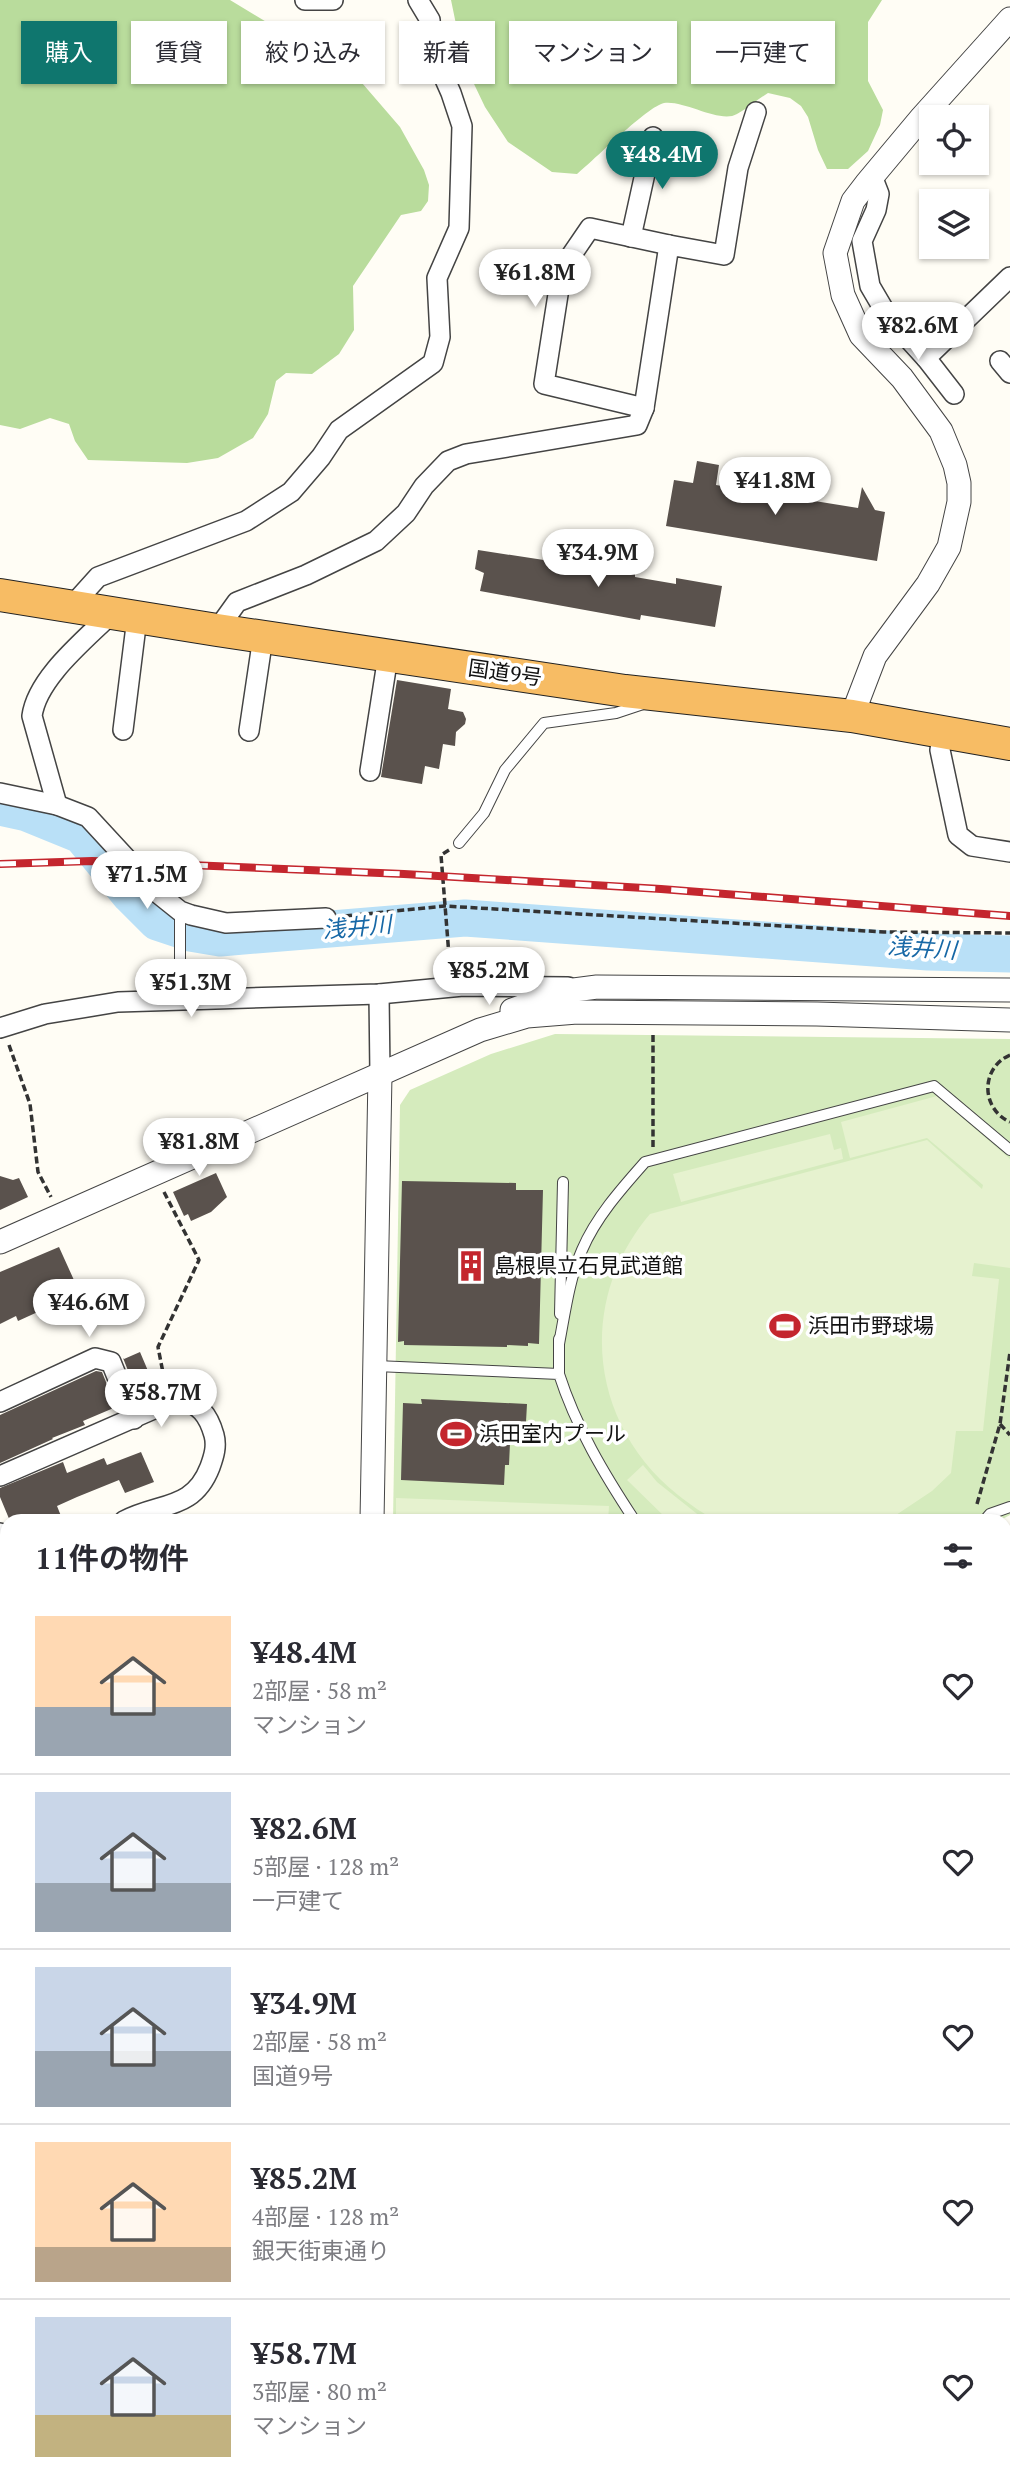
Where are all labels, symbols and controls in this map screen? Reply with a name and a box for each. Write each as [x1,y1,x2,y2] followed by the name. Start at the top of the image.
[21,21,117,84] chip: 購入
[131,21,227,84] chip: 賃貸
[241,21,385,84] chip: 絞り込み
[399,21,495,84] chip: 新着
[509,21,677,84] chip: マンション
[691,21,835,84] chip: 一戸建て
[919,105,989,259] map controls
[919,105,989,175] button: locate
[605,132,719,191] pin: ¥48.4M
[622,138,702,169] text: ¥48.4M
[919,189,989,259] button: layers
[478,250,592,309] pin: ¥61.8M
[495,256,575,287] text: ¥61.8M
[861,302,975,362] pin: ¥82.6M
[878,309,958,340] text: ¥82.6M
[718,458,832,517] pin: ¥41.8M
[735,464,815,495] text: ¥41.8M
[541,530,655,589] pin: ¥34.9M
[558,536,638,567] text: ¥34.9M
[466,653,544,691] street label: 国道9号
[90,852,204,911] pin: ¥71.5M
[107,858,187,889] text: ¥71.5M
[321,908,396,945] water label: 浅井川
[887,930,961,966] water label: 浅井川
[432,948,546,1007] pin: ¥85.2M
[449,954,529,985] text: ¥85.2M
[134,960,248,1019] pin: ¥51.3M
[151,966,231,997] text: ¥51.3M
[142,1118,256,1178] pin: ¥81.8M
[159,1125,239,1156] text: ¥81.8M
[454,1249,488,1283] building icon: 島根県立石見武道館
[494,1251,683,1279] place label: 島根県立石見武道館
[32,1280,146,1339] pin: ¥46.6M
[49,1286,129,1317] text: ¥46.6M
[768,1309,802,1343] sports icon: 浜田市野球場
[808,1311,934,1339] place label: 浜田市野球場
[104,1370,218,1429] pin: ¥58.7M
[121,1376,201,1407] text: ¥58.7M
[439,1417,473,1451] sports icon: 浜田室内プール
[479,1419,626,1447] place label: 浜田室内プール
[939,1537,977,1575] icon: filters
[35,1538,189,1578] text: 11件の物件
[252,1632,357,1672] text: ¥48.4M
[91,1644,175,1728] icon: home
[939,1667,977,1705] icon: heart
[252,1675,387,1706] text: 2部屋 · 58 m²
[252,1709,367,1740] text: マンション
[252,1808,357,1848] text: ¥82.6M
[91,1820,175,1904] icon: home
[939,1843,977,1881] icon: heart
[252,1851,399,1882] text: 5部屋 · 128 m²
[252,1885,344,1916] text: 一戸建て
[252,1983,357,2023] text: ¥34.9M
[91,1995,175,2079] icon: home
[939,2018,977,2056] icon: heart
[252,2026,387,2057] text: 2部屋 · 58 m²
[252,2060,333,2091] text: 国道9号
[252,2158,357,2198] text: ¥85.2M
[91,2170,175,2254] icon: home
[939,2193,977,2231] icon: heart
[252,2201,399,2232] text: 4部屋 · 128 m²
[252,2235,390,2266] text: 銀天街東通り
[252,2333,357,2373] text: ¥58.7M
[91,2345,175,2429] icon: home
[939,2368,977,2406] icon: heart
[252,2376,387,2407] text: 3部屋 · 80 m²
[252,2410,367,2441] text: マンション

